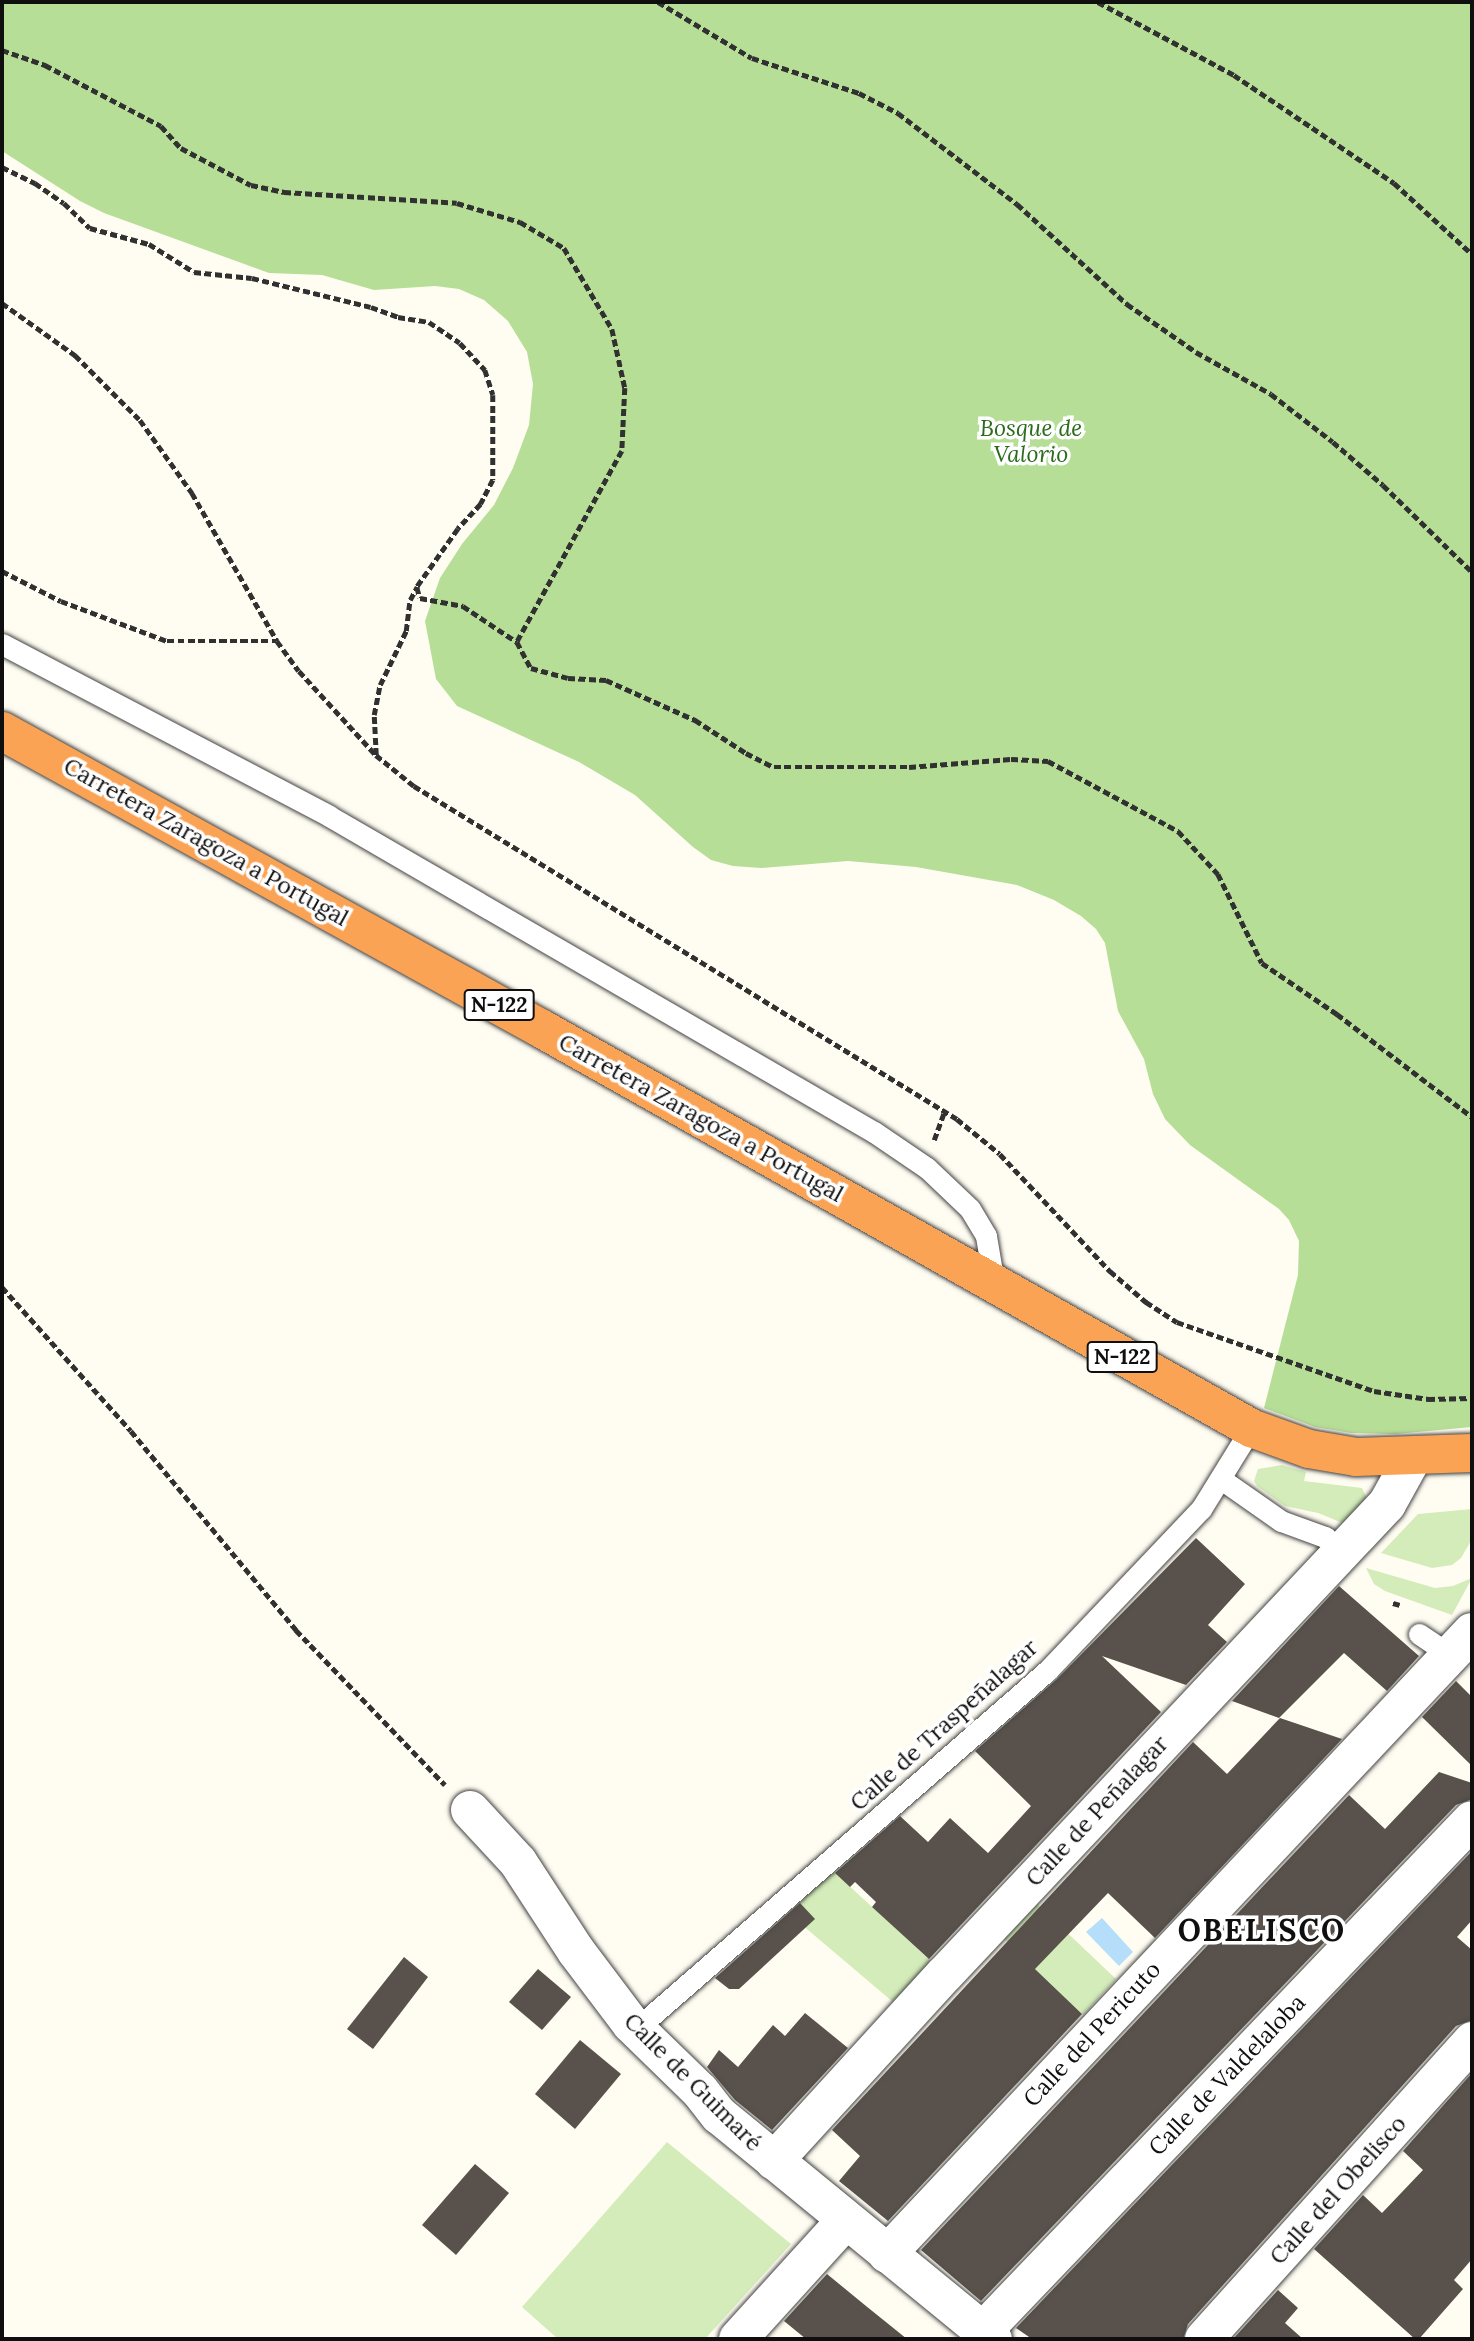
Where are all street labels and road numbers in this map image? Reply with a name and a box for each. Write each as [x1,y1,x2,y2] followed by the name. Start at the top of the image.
[59,752,353,932] street label: Carretera Zaragoza a Portugal
[462,988,536,1023] road number: N-122
[554,1028,848,1208] street label: Carretera Zaragoza a Portugal
[1085,1340,1159,1374] road number: N-122
[845,1634,1043,1816] street label: Calle de Traspeñalagar
[1020,1730,1174,1892] street label: Calle de Peñalagar
[1018,1956,1166,2112] street label: Calle del Pericuto
[1143,1989,1311,2161] street label: Calle de Valdelaloba
[618,2007,768,2157] street label: Calle de Guimaré
[1264,2110,1412,2270] street label: Calle del Obelisco

